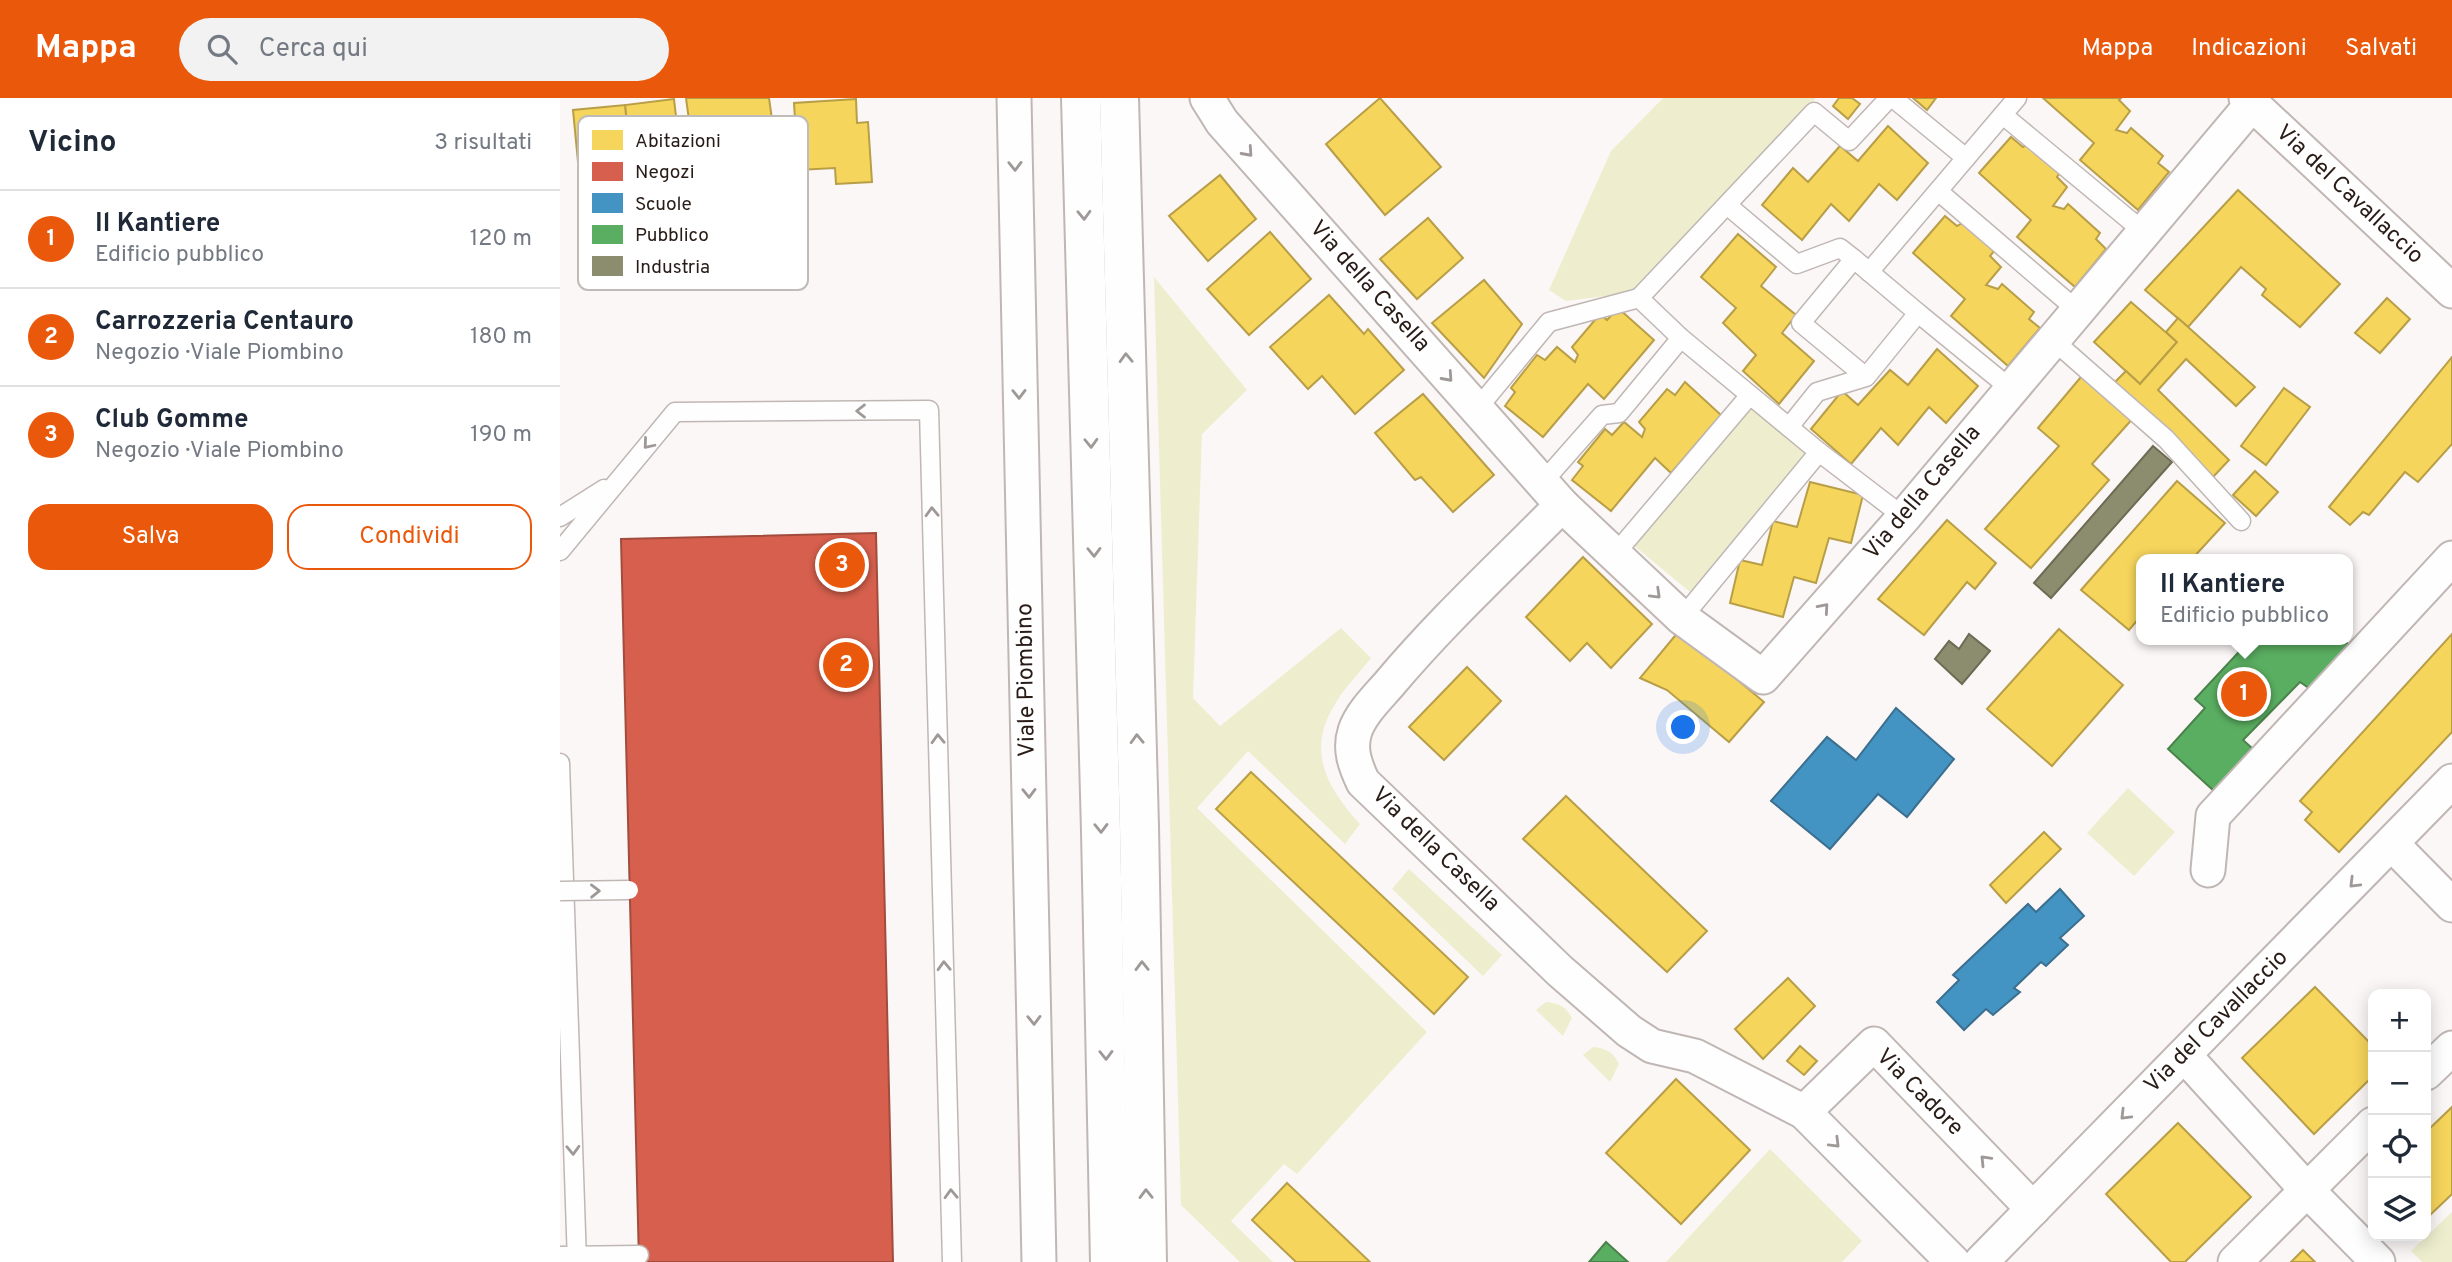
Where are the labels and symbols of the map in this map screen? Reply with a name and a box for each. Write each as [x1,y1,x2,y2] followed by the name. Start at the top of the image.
[578,116,808,290] legend
[2269,119,2429,271] street label: Via del Cavallaccio
[635,130,721,154] text: Abitazioni
[1240,144,1252,157] one-way arrow
[635,161,695,185] text: Negozi
[1007,161,1022,172] one-way arrow
[635,193,692,217] text: Scuole
[1076,210,1092,221] one-way arrow
[1302,215,1436,359] street label: Via della Casella
[635,224,709,248] text: Pubblico
[635,256,710,280] text: Industria
[1118,352,1133,363] one-way arrow
[1440,369,1452,382] one-way arrow
[1012,388,1027,399] one-way arrow
[855,403,866,418] one-way arrow
[1858,420,1988,566] street label: Via della Casella
[644,436,657,448] one-way arrow
[1083,438,1099,448] one-way arrow
[924,506,940,516] one-way arrow
[819,539,865,591] pin: 3
[1086,547,1102,557] one-way arrow
[1648,585,1661,598] one-way arrow
[1011,603,1043,757] street label: Viale Piombino
[1816,603,1828,616] one-way arrow
[823,639,869,691] pin: 2
[2221,668,2267,720] pin: 1
[1666,710,1700,744] your location
[931,733,946,744] one-way arrow
[1129,733,1144,744] one-way arrow
[1365,781,1505,919] street label: Via della Casella
[1021,788,1037,798] one-way arrow
[1094,823,1109,834] one-way arrow
[2349,875,2362,888] one-way arrow
[589,883,600,898] one-way arrow
[2139,944,2295,1100] street label: Via del Cavallaccio
[937,961,952,972] one-way arrow
[1135,961,1150,972] one-way arrow
[1026,1015,1042,1026] one-way arrow
[1869,1043,1969,1143] street label: Via Cadore
[1098,1051,1114,1061] one-way arrow
[2121,1107,2133,1119] one-way arrow
[1826,1134,1839,1147] one-way arrow
[566,1144,581,1155] one-way arrow
[1981,1155,1994,1168] one-way arrow
[943,1188,958,1199] one-way arrow
[1139,1188,1154,1199] one-way arrow

